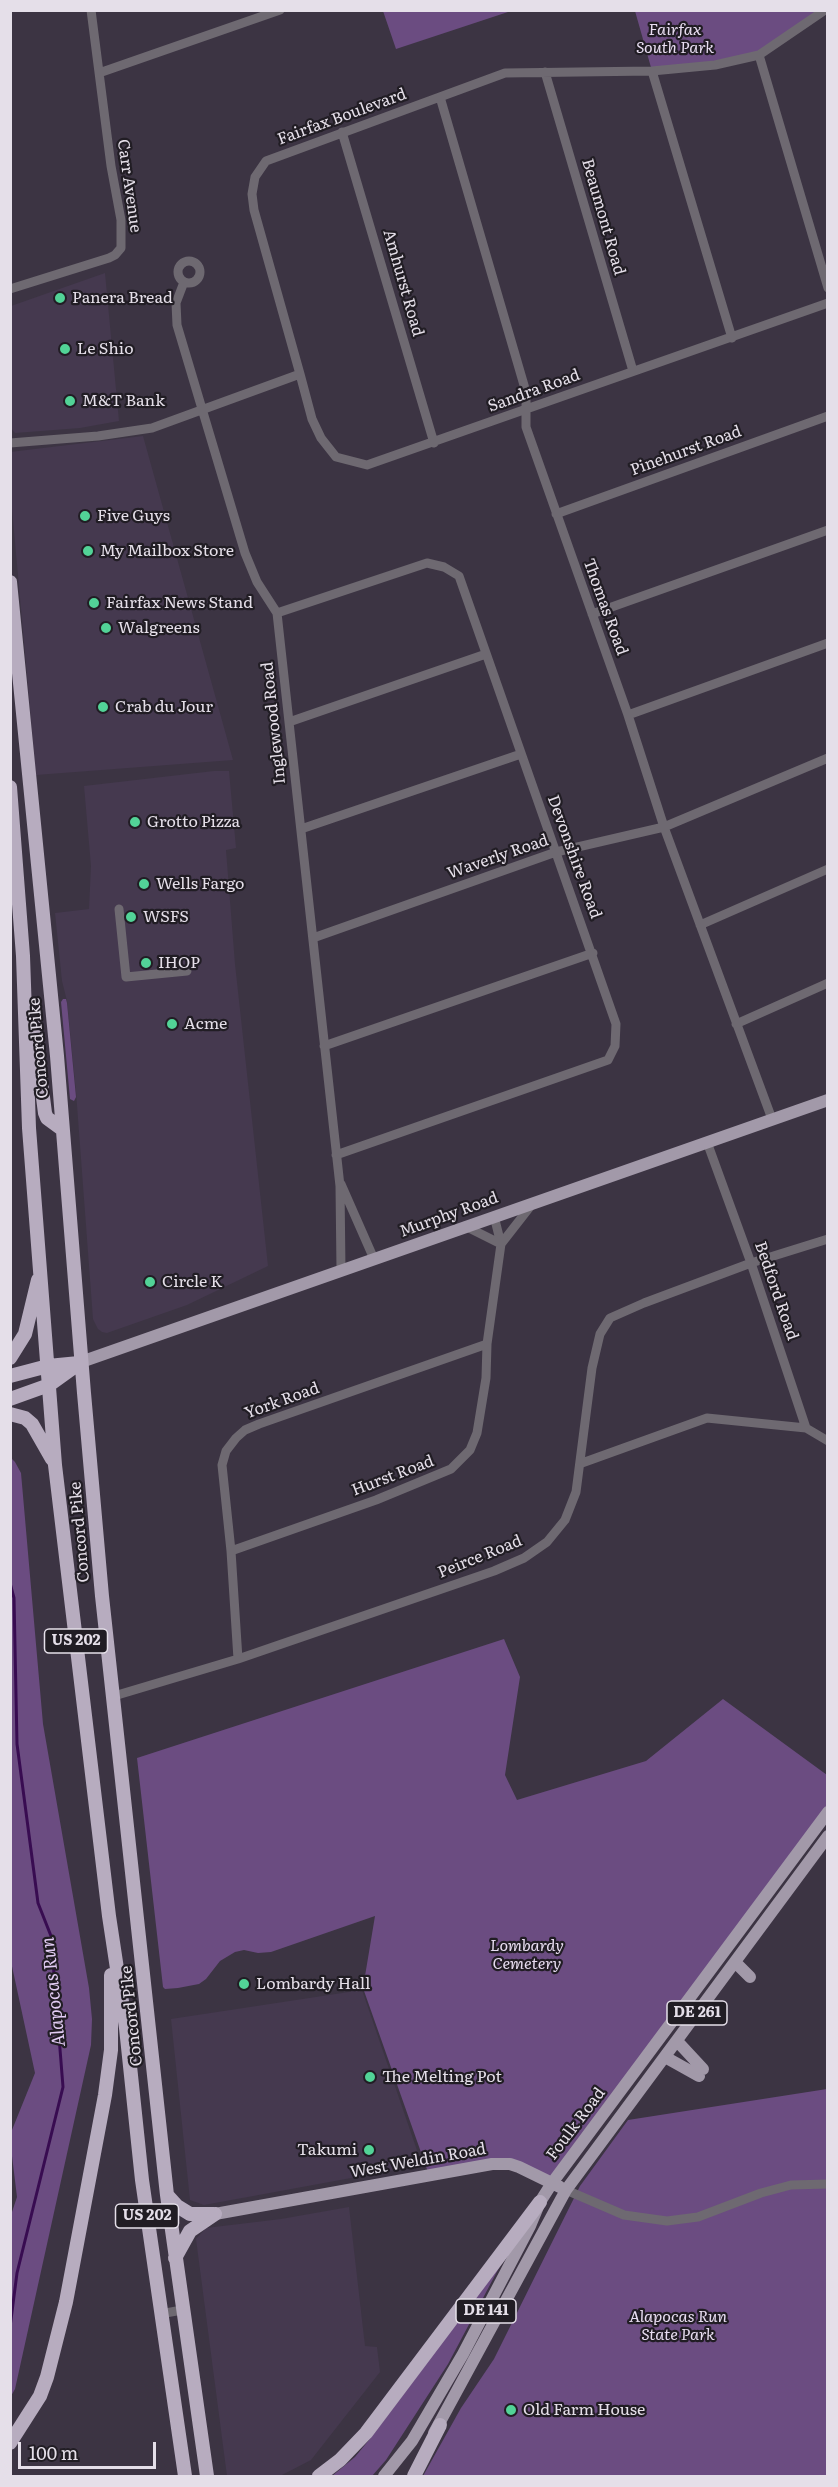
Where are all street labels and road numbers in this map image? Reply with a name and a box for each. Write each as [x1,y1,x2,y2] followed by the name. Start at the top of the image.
[275,85,409,149] street label: Fairfax Boulevard
[113,138,145,234] street label: Carr Avenue
[577,156,629,278] street label: Beaumont Road
[379,227,427,339] street label: Amhurst Road
[485,366,583,416] street label: Sandra Road
[628,422,744,480] street label: Pinehurst Road
[579,556,631,658] street label: Thomas Road
[258,661,290,785] street label: Inglewood Road
[543,793,605,921] street label: Devonshire Road
[445,831,551,883] street label: Waverly Road
[25,997,53,1099] street label: Concord Pike
[397,1188,501,1242] street label: Murphy Road
[750,1239,802,1343] street label: Bedford Road
[242,1379,322,1423] street label: York Road
[349,1452,437,1500] street label: Hurst Road
[66,1481,94,1583] street label: Concord Pike
[435,1531,525,1583] street label: Peirce Road
[44,1629,107,1653] road number: US 202
[117,1965,147,2067] street label: Concord Pike
[667,2001,727,2025] road number: DE 261
[543,2084,609,2164] street label: Foulk Road
[348,2140,488,2182] street label: West Weldin Road
[116,2204,178,2228] road number: US 202
[456,2299,516,2323] road number: DE 141

